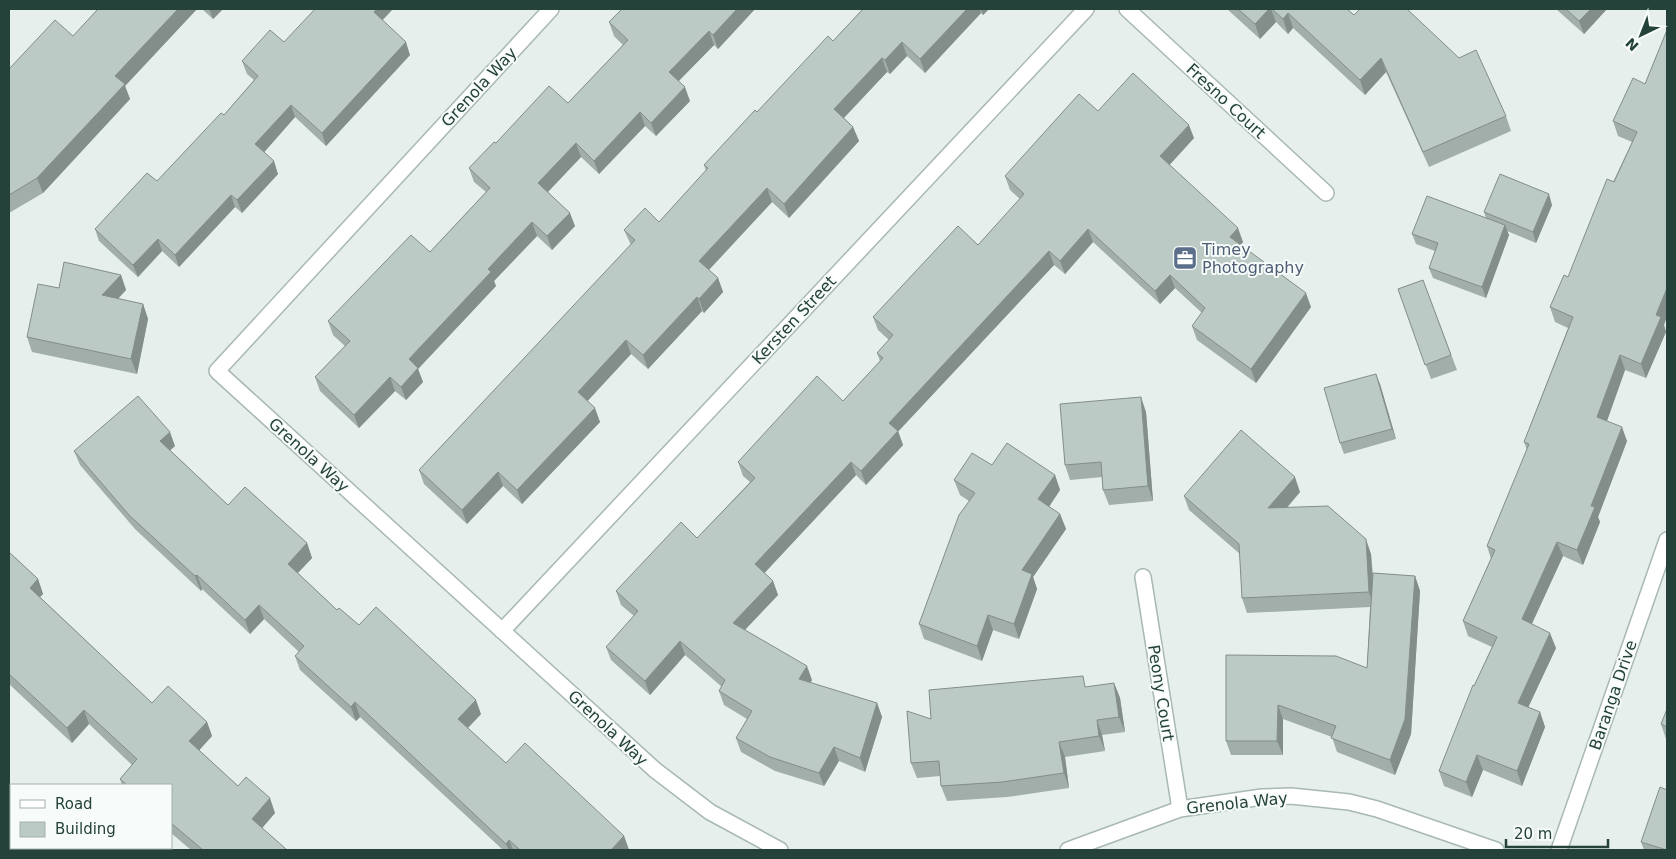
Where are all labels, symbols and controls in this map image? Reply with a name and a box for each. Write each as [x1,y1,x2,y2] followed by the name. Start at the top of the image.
[1616,10,1666,60] north arrow
[1622,35,1642,54] text: N
[437,43,521,131] street label: Grenola Way
[1182,59,1270,143] street label: Fresno Court
[1201,240,1304,277] place label: Timey Photography
[1172,245,1198,271] office icon: Timey Photography
[748,272,840,368] street label: Kersten Street
[265,414,353,496] street label: Grenola Way
[1585,638,1641,752] street label: Baranga Drive
[1144,643,1178,743] street label: Peony Court
[564,686,652,770] street label: Grenola Way
[10,784,172,849] legend
[1185,788,1289,818] street label: Grenola Way
[55,795,93,813] text: Road
[1506,816,1608,848] scale bar
[55,820,116,838] text: Building
[1514,825,1552,843] text: 20 m

